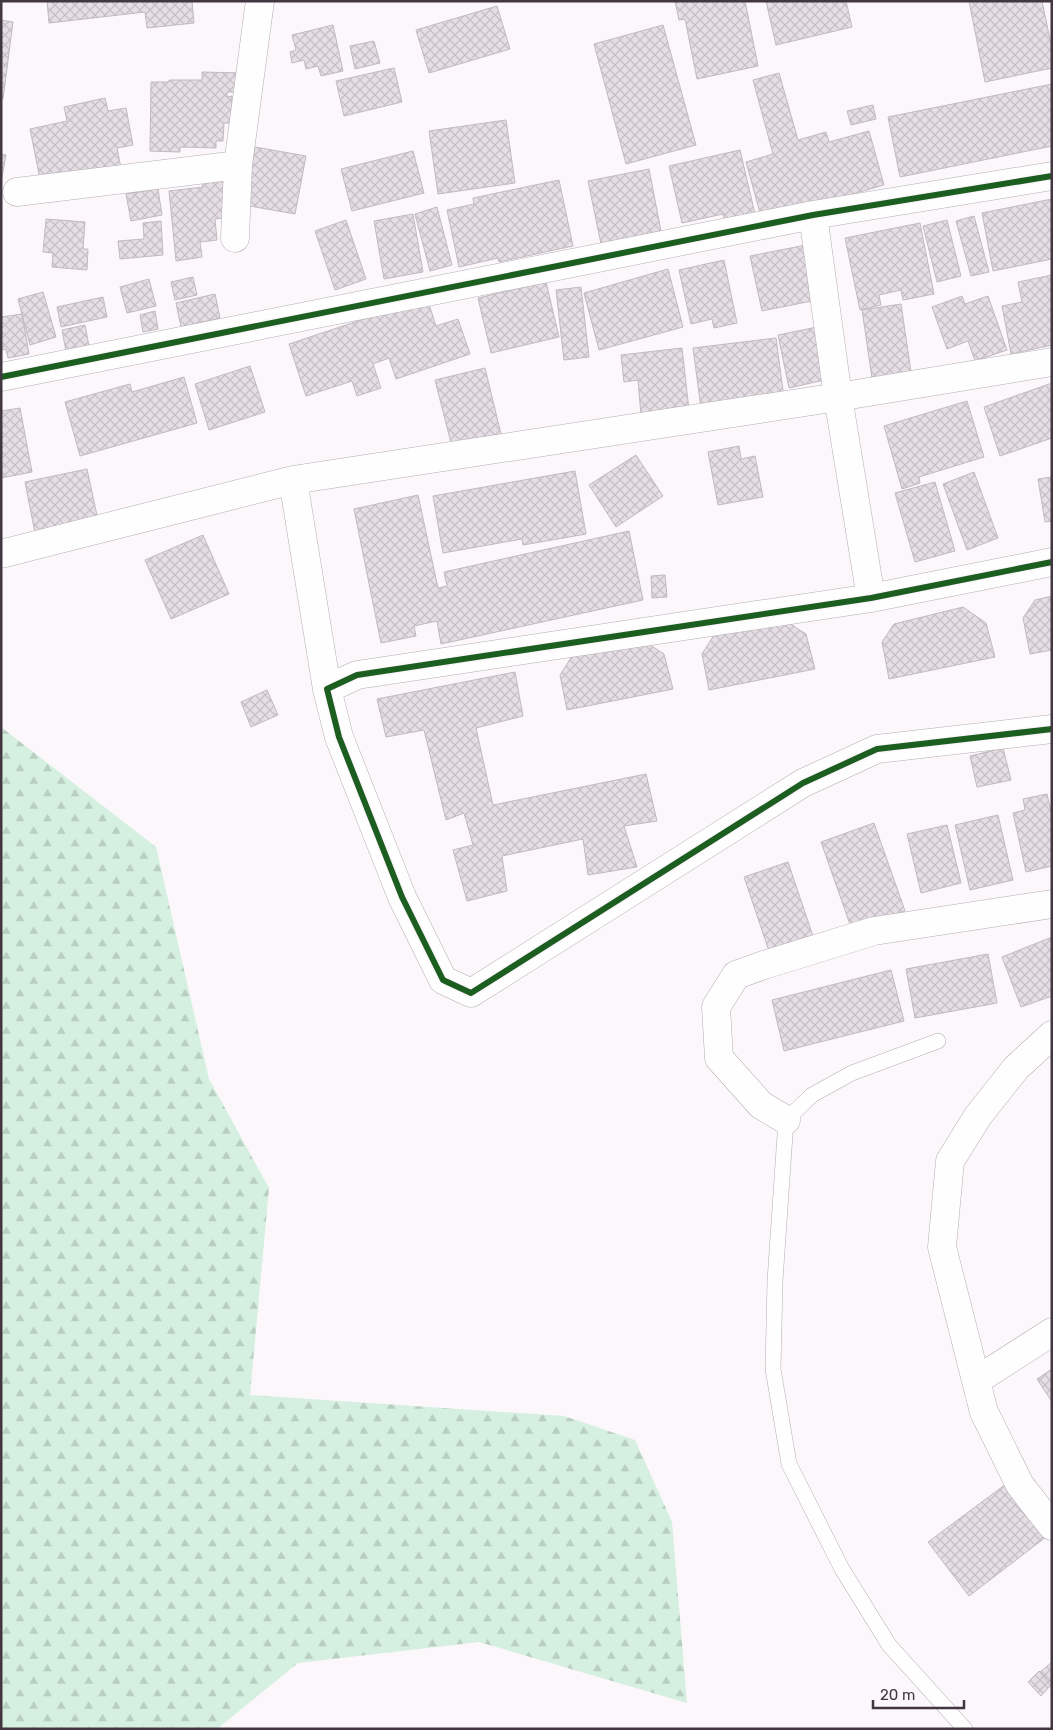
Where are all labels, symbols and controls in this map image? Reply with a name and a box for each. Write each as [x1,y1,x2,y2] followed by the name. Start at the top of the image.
[873,1678,964,1710] scale bar
[880,1686,915,1704] text: 20 m

